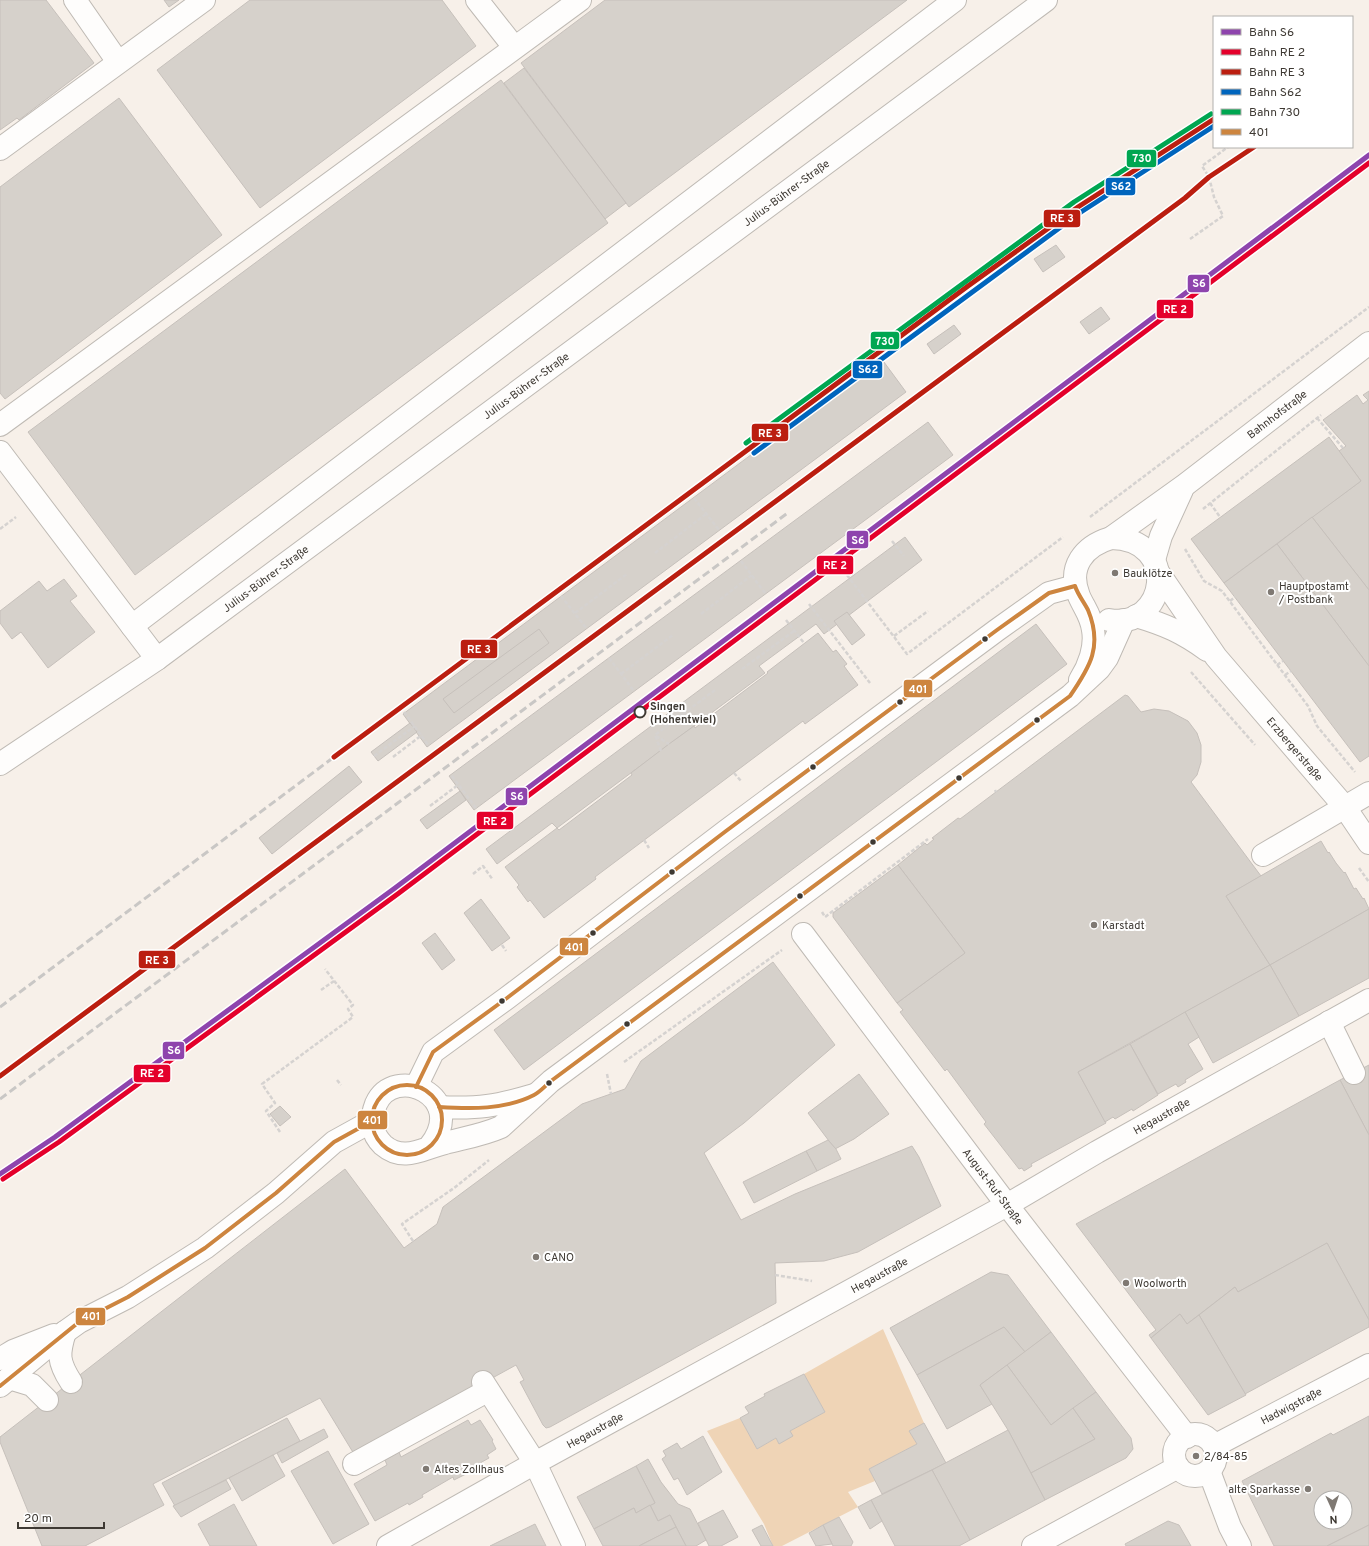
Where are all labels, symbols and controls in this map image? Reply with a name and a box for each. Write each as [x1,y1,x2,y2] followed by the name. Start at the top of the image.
[1213,16,1353,148] legend
[1249,25,1294,41] text: Bahn S6
[1249,45,1305,61] text: Bahn RE 2
[1249,65,1305,81] text: Bahn RE 3
[1249,85,1301,101] text: Bahn S62
[1249,105,1300,121] text: Bahn 730
[1249,125,1269,141] text: 401
[1126,149,1157,168] line badge: 730
[1132,152,1152,166] text: 730
[741,157,833,230] street label: Julius-Bührer-Straße
[1105,177,1136,196] line badge: S62
[1111,180,1131,194] text: S62
[1043,209,1081,228] line badge: RE 3
[1050,212,1074,226] text: RE 3
[1187,274,1210,293] line badge: S6
[1192,277,1206,291] text: S6
[1156,299,1194,319] line badge: RE 2
[1163,303,1187,317] text: RE 2
[870,331,900,350] line badge: 730
[875,335,895,349] text: 730
[481,350,572,423] street label: Julius-Bührer-Straße
[852,360,883,379] line badge: S62
[858,363,878,377] text: S62
[1245,387,1310,443] street label: Bahnhofstraße
[751,423,789,442] line badge: RE 3
[758,427,782,441] text: RE 3
[846,530,869,549] line badge: S6
[851,534,865,548] text: S6
[220,543,312,616] street label: Julius-Bührer-Straße
[816,555,854,575] line badge: RE 2
[823,559,847,573] text: RE 2
[1123,567,1173,581] place label: Bauklötze
[1110,568,1120,578] marker: Bauklötze
[1278,580,1349,607] place label: Hauptpostamt / Postbank
[1266,587,1276,597] marker: Hauptpostamt / Postbank
[980,634,990,644] unlabelled marker
[460,639,498,659] line badge: RE 3
[467,643,491,657] text: RE 3
[903,679,933,698] line badge: 401
[909,683,927,697] text: 401
[895,697,905,707] unlabelled marker
[650,700,716,727] place label: Singen (Hohentwiel)
[633,705,647,719] marker: Singen (Hohentwiel)
[1032,715,1042,725] unlabelled marker
[1263,715,1325,784] street label: Erzbergerstraße
[808,762,818,772] unlabelled marker
[954,773,964,783] unlabelled marker
[505,787,528,806] line badge: S6
[510,790,524,804] text: S6
[476,811,514,830] line badge: RE 2
[483,815,507,829] text: RE 2
[868,837,878,847] unlabelled marker
[667,867,677,877] unlabelled marker
[795,891,805,901] unlabelled marker
[1102,919,1145,933] place label: Karstadt
[1089,920,1099,930] marker: Karstadt
[588,928,598,938] unlabelled marker
[559,937,589,956] line badge: 401
[565,941,583,955] text: 401
[138,950,176,969] line badge: RE 3
[145,954,169,968] text: RE 3
[497,996,507,1006] unlabelled marker
[622,1019,632,1029] unlabelled marker
[162,1041,185,1060] line badge: S6
[167,1044,181,1058] text: S6
[133,1064,171,1083] line badge: RE 2
[140,1067,164,1081] text: RE 2
[544,1078,554,1088] unlabelled marker
[1131,1095,1193,1138] street label: Hegaustraße
[357,1110,388,1130] line badge: 401
[363,1114,381,1128] text: 401
[959,1146,1026,1228] street label: August-Ruf-Straße
[544,1251,574,1265] place label: CANO
[531,1252,541,1262] marker: CANO
[849,1255,911,1297] street label: Hegaustraße
[1134,1277,1187,1291] place label: Woolworth
[1121,1278,1131,1288] marker: Woolworth
[75,1307,106,1326] line badge: 401
[82,1310,100,1324] text: 401
[1259,1385,1325,1428] street label: Hadwigstraße
[564,1410,626,1452] street label: Hegaustraße
[1204,1450,1248,1464] place label: 2/84-85
[1191,1451,1201,1461] marker: 2/84-85
[434,1463,504,1477] place label: Altes Zollhaus
[421,1464,431,1474] marker: Altes Zollhaus
[1228,1483,1300,1497] place label: alte Sparkasse
[1303,1484,1313,1494] marker: alte Sparkasse
[1313,1490,1353,1530] north arrow
[18,1504,104,1530] scale bar
[24,1511,52,1527] text: 20 m
[1329,1512,1338,1526] text: N

